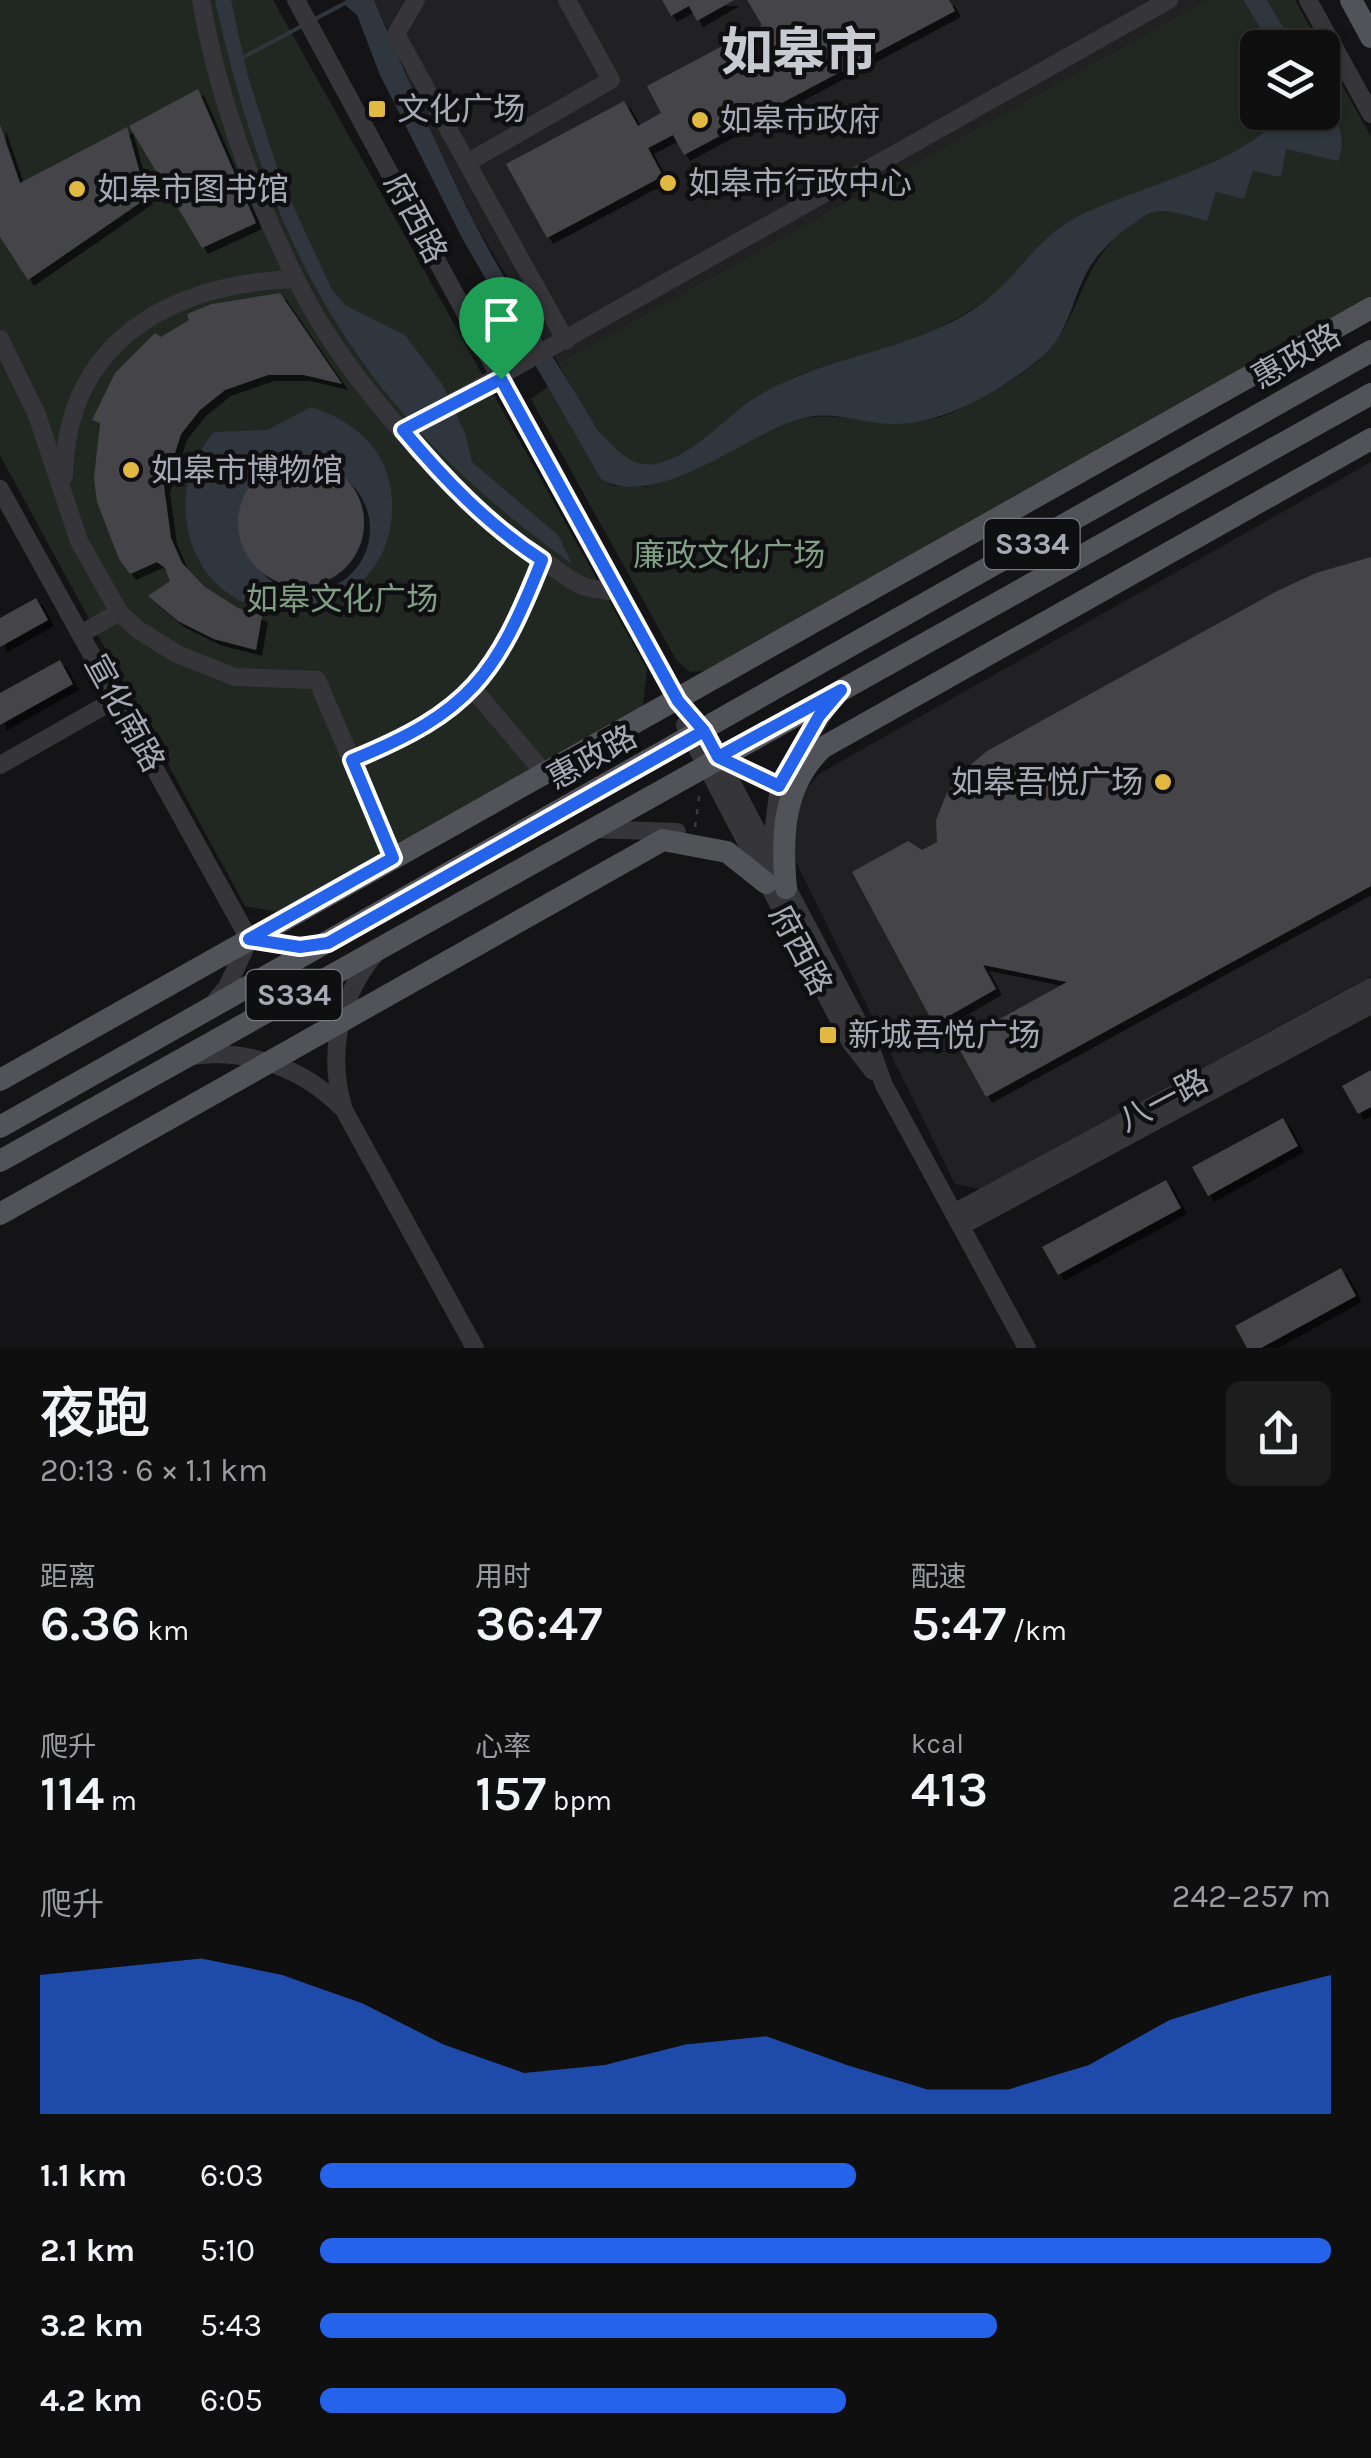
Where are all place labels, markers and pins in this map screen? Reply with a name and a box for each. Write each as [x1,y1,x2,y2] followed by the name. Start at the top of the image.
[397,91,525,128] place label: 文化广场
[366,98,388,120] marker: 文化广场
[720,102,880,139] place label: 如皋市政府
[689,109,711,131] marker: 如皋市政府
[688,165,912,202] place label: 如皋市行政中心
[97,171,289,208] place label: 如皋市图书馆
[657,172,679,194] marker: 如皋市行政中心
[66,178,88,200] marker: 如皋市图书馆
[459,277,544,380] pin
[151,452,343,489] place label: 如皋市博物馆
[120,459,142,481] marker: 如皋市博物馆
[951,764,1143,801] place label: 如皋吾悦广场
[1152,771,1174,793] marker: 如皋吾悦广场
[848,1017,1040,1054] place label: 新城吾悦广场
[817,1024,839,1046] marker: 新城吾悦广场

